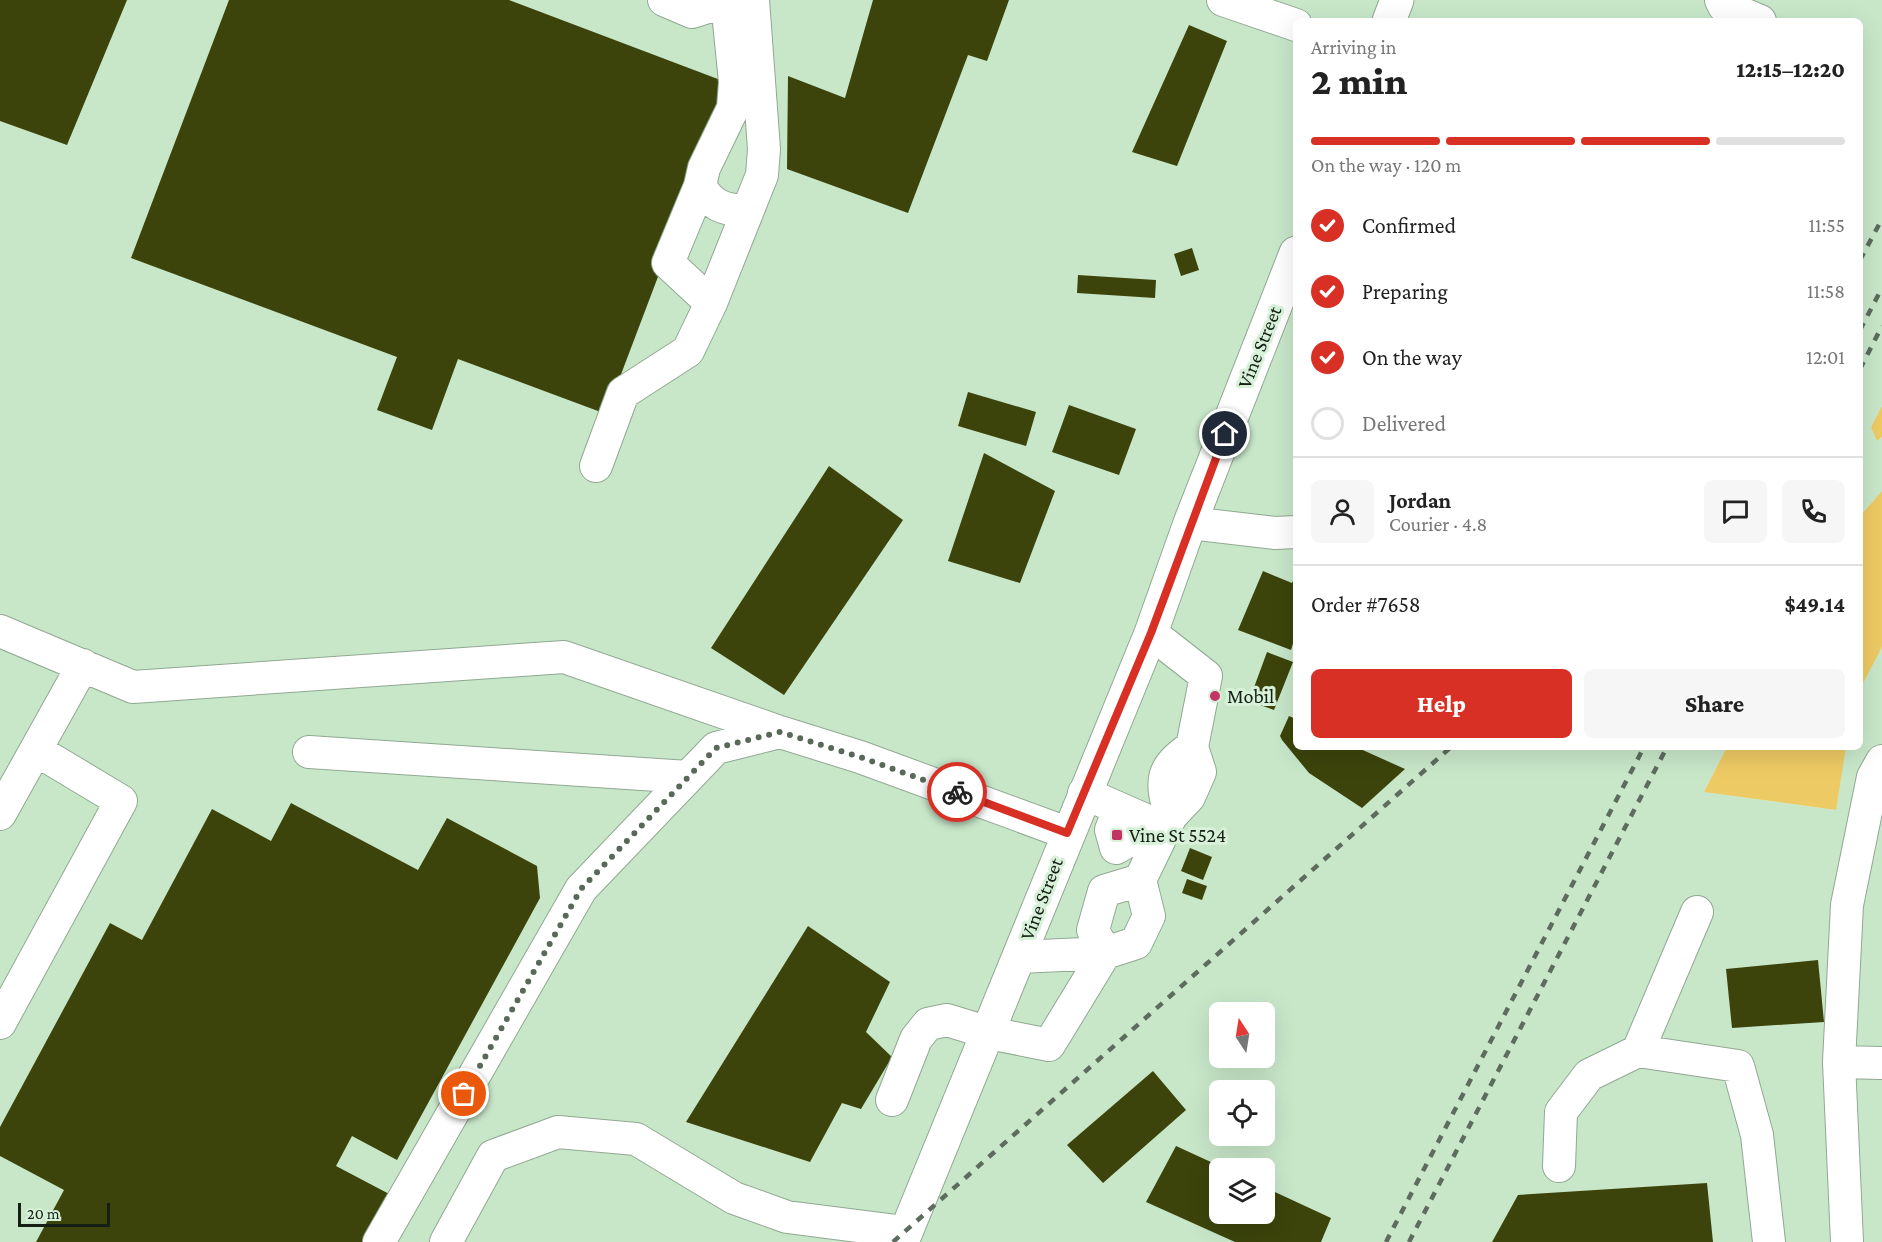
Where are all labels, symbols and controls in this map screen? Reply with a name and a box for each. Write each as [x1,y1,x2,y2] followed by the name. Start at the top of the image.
[1311,36,1396,58] text: Arriving in
[1736,57,1845,82] text: 12:15–12:20
[1311,59,1407,102] text: 2 min
[1311,154,1461,176] text: On the way · 120 m
[1311,209,1344,242] icon: check
[1362,213,1456,238] text: Confirmed
[1808,214,1845,236] text: 11:55
[1311,275,1344,308] icon: check
[1362,279,1448,304] text: Preparing
[1807,280,1845,302] text: 11:58
[1233,302,1286,391] street label: Vine Street
[1311,341,1344,374] icon: check
[1362,345,1462,370] text: On the way
[1806,346,1845,368] text: 12:01
[1199,408,1250,459] pin
[1362,411,1446,436] text: Delivered
[1208,417,1241,450] icon: home
[1311,480,1374,543] button: person
[1704,480,1767,543] button: chat
[1782,480,1845,543] button: phone
[1389,488,1451,513] text: Jordan
[1389,513,1487,535] text: Courier · 4.8
[1311,592,1421,617] text: Order #7658
[1785,592,1845,617] text: $49.14
[1311,669,1572,738] button: Help
[1584,669,1845,738] button: Share
[1227,685,1274,707] place label: Mobil
[1208,689,1222,703] marker: Mobil
[927,762,987,822] courier
[941,776,974,809] icon: bike
[1129,824,1226,846] place label: Vine St 5524
[1110,828,1124,842] marker: Vine St 5524
[1015,854,1067,943] street label: Vine Street
[1209,1002,1275,1068] north arrow
[1209,1002,1275,1224] map controls
[438,1068,489,1119] pin
[447,1077,480,1110] icon: bag
[1209,1080,1275,1146] button: locate
[1209,1158,1275,1224] button: layers
[18,1200,110,1228] scale bar
[27,1205,60,1222] text: 20 m

